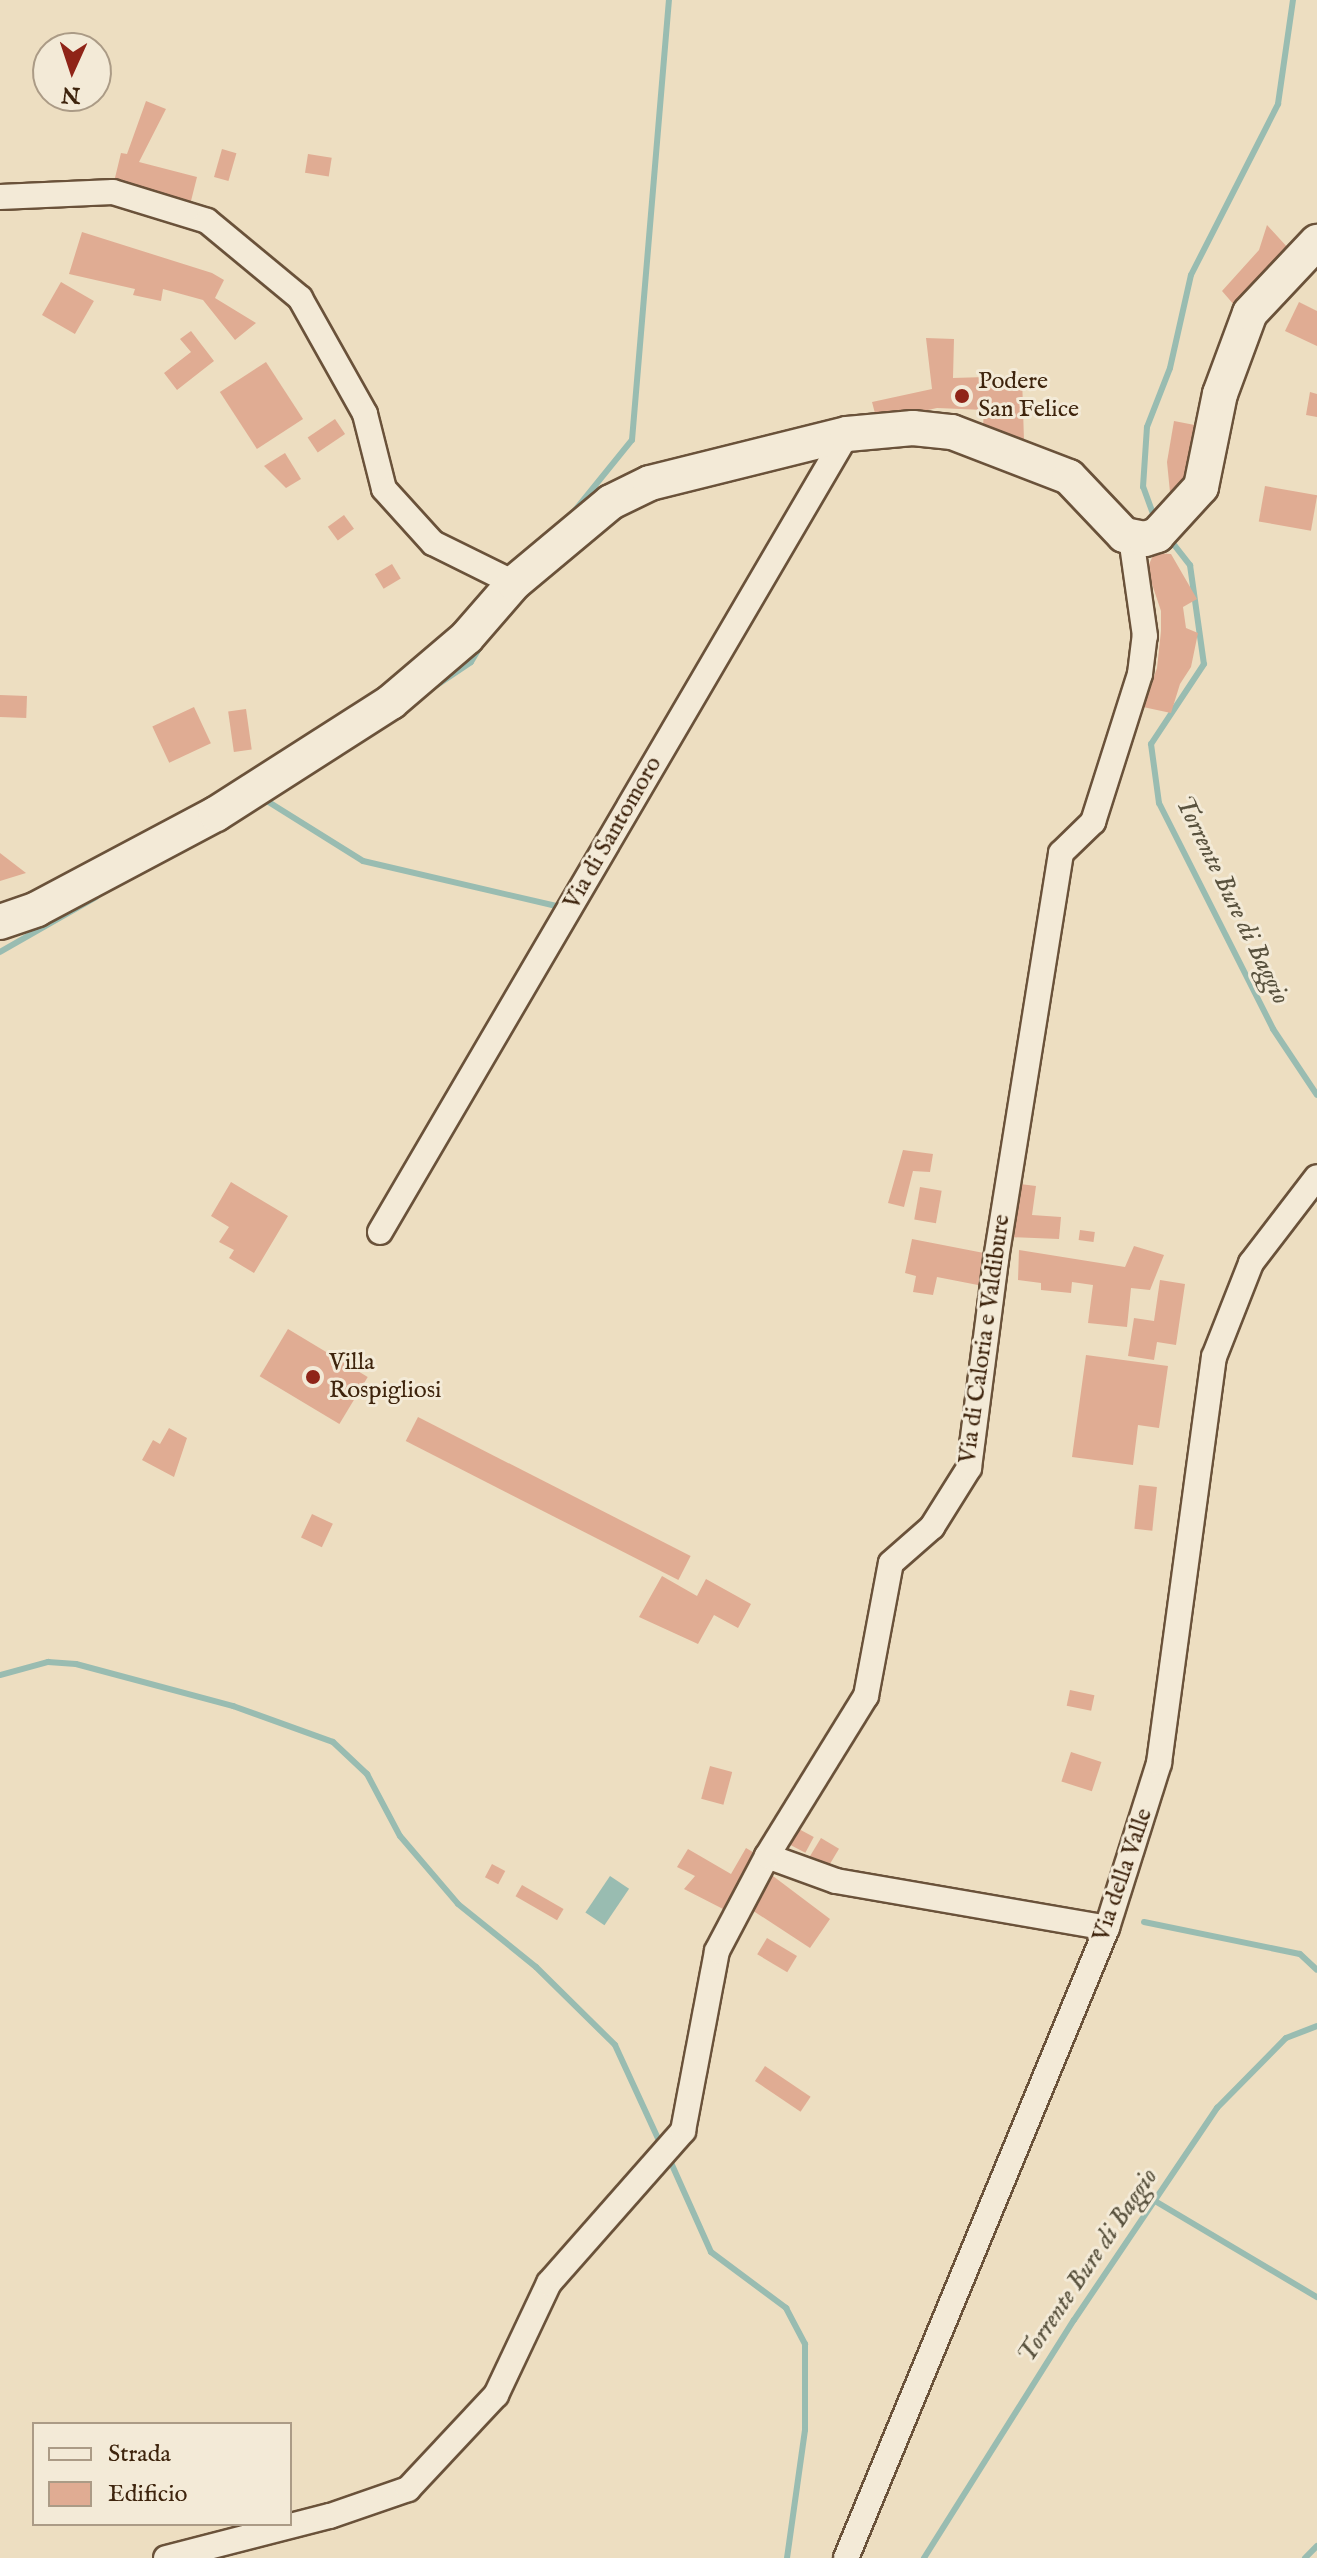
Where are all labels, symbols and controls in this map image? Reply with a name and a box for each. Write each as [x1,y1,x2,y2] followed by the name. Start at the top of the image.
[32,32,112,112] north arrow
[61,79,81,108] text: N
[978,368,1079,424] place label: Podere San Felice
[953,387,971,405] marker: Podere San Felice
[558,751,668,915] street label: Via di Santomoro
[1168,790,1296,1010] water label: Torrente Bure di Baggio
[953,1213,1017,1465] street label: Via di Caloria e Valdibure
[329,1349,442,1405] place label: Villa Rospigliosi
[304,1368,322,1386] marker: Villa Rospigliosi
[1087,1805,1159,1945] street label: Via della Valle
[1011,2163,1165,2369] water label: Torrente Bure di Baggio
[32,2422,292,2526] legend
[108,2439,171,2470] text: Strada
[108,2479,187,2510] text: Edificio

